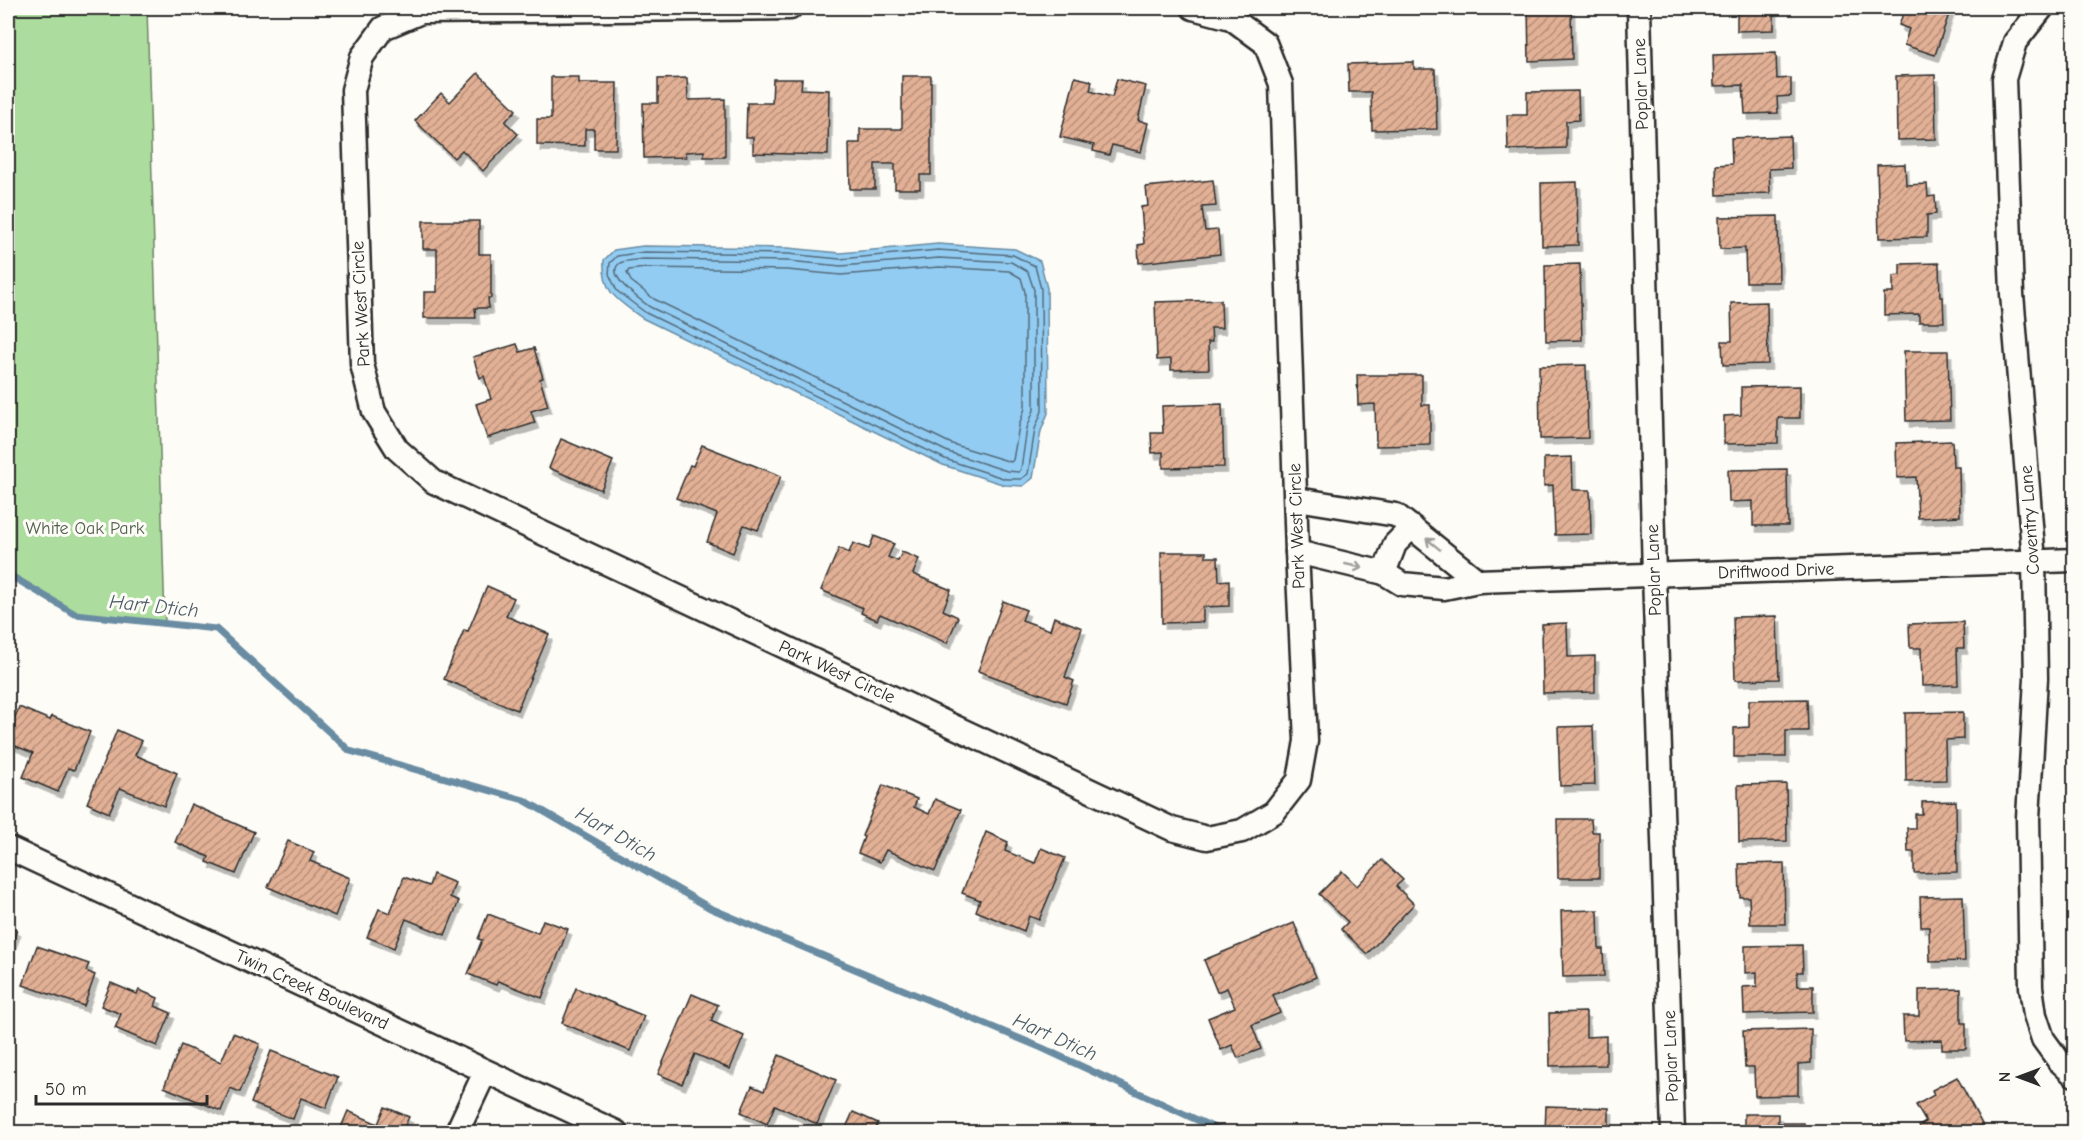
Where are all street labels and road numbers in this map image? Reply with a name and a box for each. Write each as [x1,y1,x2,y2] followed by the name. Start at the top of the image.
[1629,38,1653,130] street label: Poplar Lane
[347,241,375,367] street label: Park West Circle
[1284,463,1310,589] street label: Park West Circle
[2016,464,2044,576] street label: Coventry Lane
[1642,524,1666,616] street label: Poplar Lane
[1717,558,1835,584] street label: Driftwood Drive
[776,636,898,708] street label: Park West Circle
[232,945,392,1035] street label: Twin Creek Boulevard
[1659,1010,1683,1102] street label: Poplar Lane

